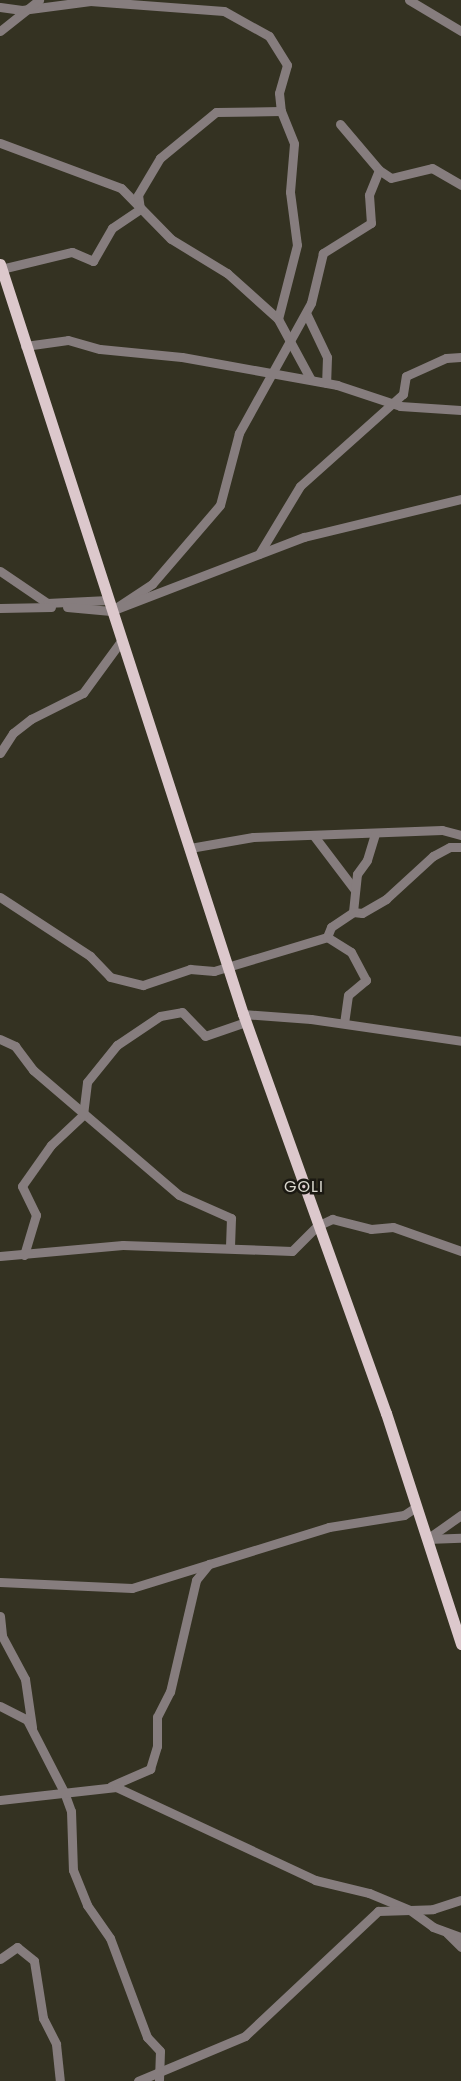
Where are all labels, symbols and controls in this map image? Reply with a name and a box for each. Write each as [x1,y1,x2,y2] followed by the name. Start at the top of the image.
[284,1177,324,1197] district label: GOLI

